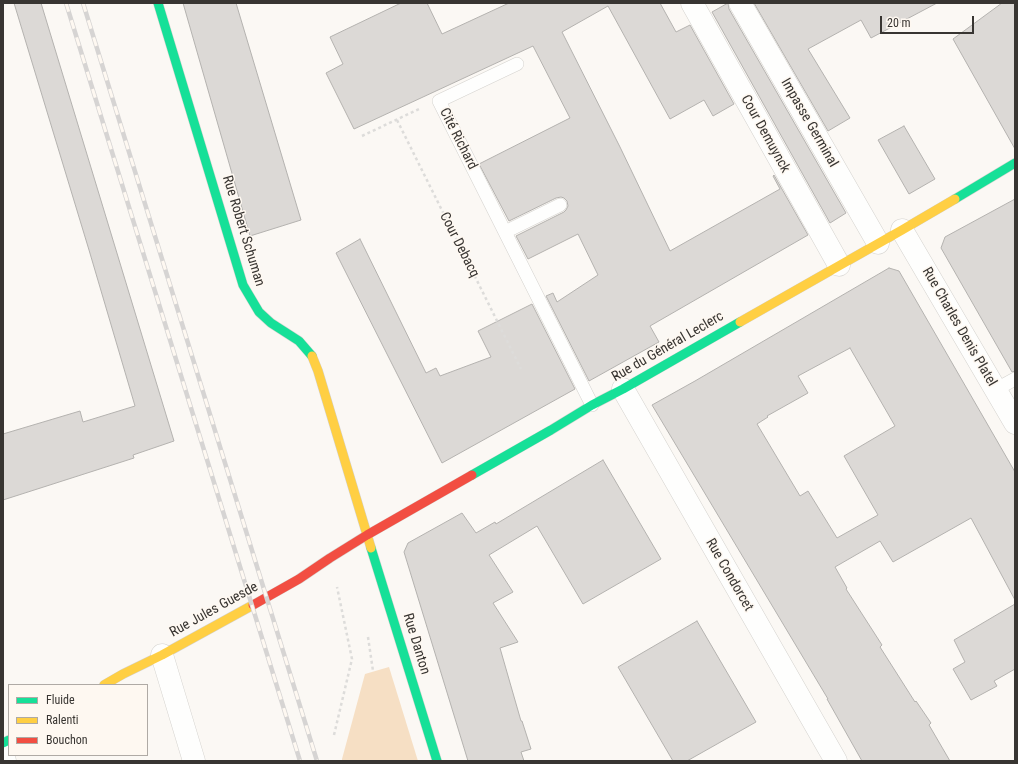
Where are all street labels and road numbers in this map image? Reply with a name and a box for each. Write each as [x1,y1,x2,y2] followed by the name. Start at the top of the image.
[777,76,841,170] street label: Impasse Germinal
[737,92,793,176] street label: Cour Demuynck
[435,105,481,173] street label: Cité Richard
[218,173,268,289] street label: Rue Robert Schuman
[435,210,483,280] street label: Cour Debacq
[918,264,1000,390] street label: Rue Charles Denis Platel
[609,308,727,386] street label: Rue du Général Leclerc
[701,536,757,614] street label: Rue Condorcet
[167,579,261,641] street label: Rue Jules Guesde
[399,611,433,677] street label: Rue Danton

